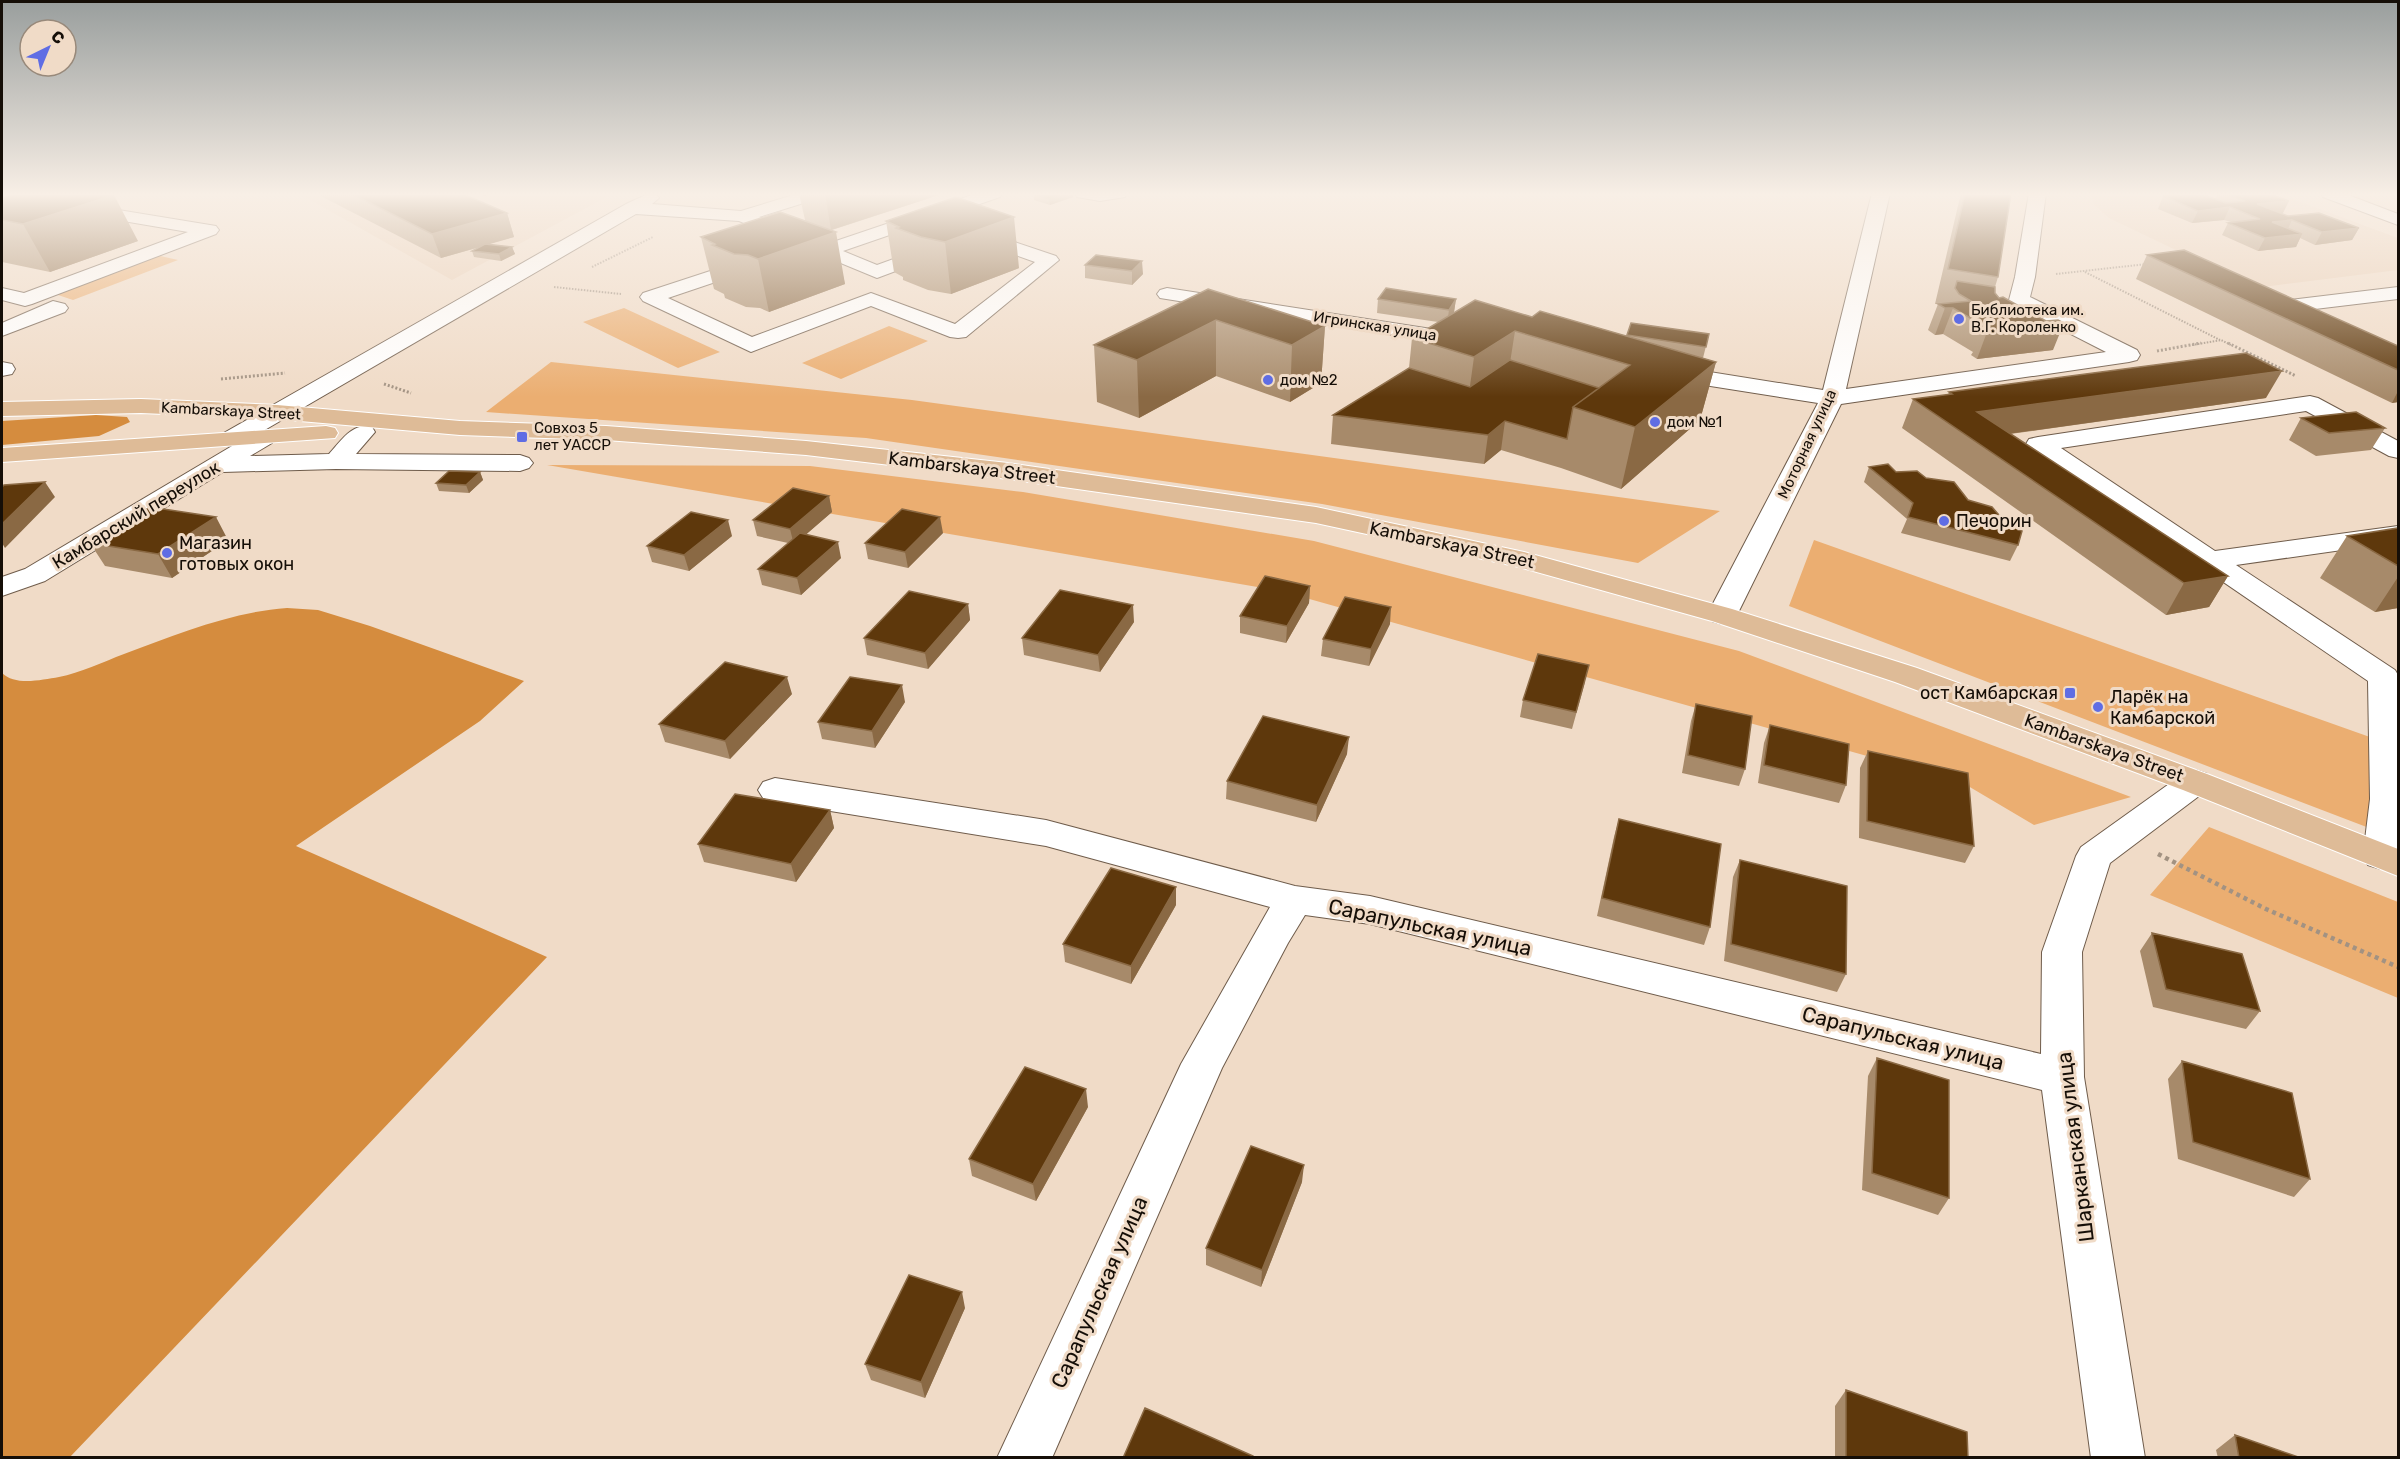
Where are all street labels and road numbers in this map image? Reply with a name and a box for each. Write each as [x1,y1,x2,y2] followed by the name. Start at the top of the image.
[1312,307,1438,345] street label: Игринская улица
[1774,387,1840,501] street label: Моторная улица
[161,398,302,424] street label: Kambarskaya Street
[887,447,1057,489] street label: Kambarskaya Street
[48,456,224,574] street label: Камбарский переулок
[1367,517,1537,573] street label: Kambarskaya Street
[2021,709,2187,787] street label: Kambarskaya Street
[1326,893,1534,961] street label: Сарапульская улица
[1799,1001,2007,1075] street label: Сарапульская улица
[2051,1051,2099,1243] street label: Шарканская улица
[1045,1192,1153,1392] street label: Сарапульская улица

